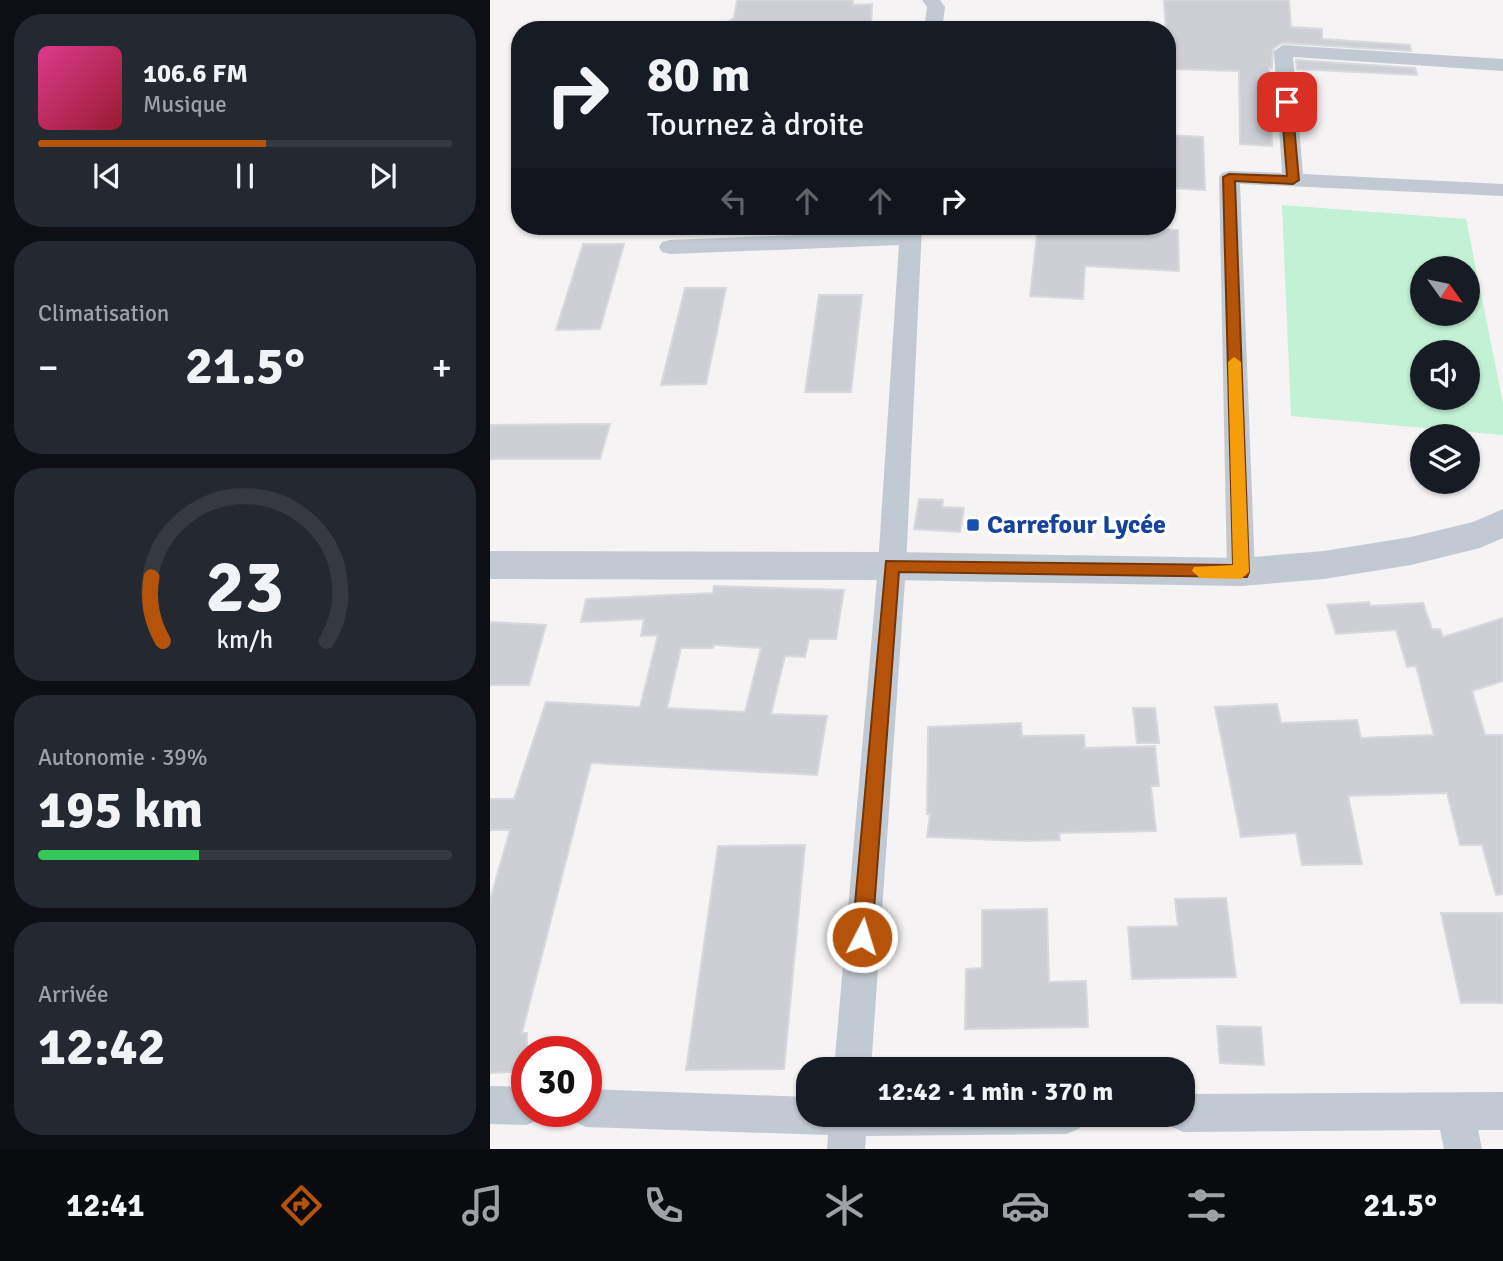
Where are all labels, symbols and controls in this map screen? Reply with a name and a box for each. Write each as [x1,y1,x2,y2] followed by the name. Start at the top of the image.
[647,45,750,105] text: 80 m
[532,49,623,140] icon: right
[143,58,248,90] text: 106.6 FM
[1257,72,1317,132] pin
[1268,83,1306,121] icon: arrive
[143,90,227,119] text: Musique
[647,105,864,144] text: Tournez à droite
[88,157,126,195] icon: previous
[226,157,264,195] icon: pause
[364,157,402,195] icon: next
[715,182,753,220] icon: left
[788,182,826,220] icon: ahead
[861,182,899,220] icon: ahead
[934,182,972,220] icon: right
[1410,256,1480,326] north arrow
[1410,256,1480,494] map controls
[38,299,169,328] text: Climatisation
[185,334,305,398] text: 21.5°
[1410,340,1480,410] button: sound
[38,344,59,391] text: −
[431,344,452,391] text: +
[1410,424,1480,494] button: layers
[987,509,1166,541] place label: Carrefour Lycée
[965,517,981,533] marker: Carrefour Lycée
[206,543,284,632] text: 23
[217,623,273,654] text: km/h
[38,743,208,772] text: Autonomie · 39%
[38,778,203,842] text: 195 km
[825,900,899,974] position arrow
[38,980,109,1009] text: Arrivée
[38,1015,166,1079] text: 12:42
[511,1036,602,1127] speed limit sign: 30
[878,1076,1113,1108] text: 12:42 · 1 min · 370 m
[277,1181,326,1230] icon: directions
[458,1181,507,1230] icon: music
[639,1181,688,1230] icon: phone
[820,1181,869,1230] icon: climate
[1001,1181,1050,1230] icon: car
[1182,1181,1231,1230] icon: filters
[66,1186,145,1225] text: 12:41
[1363,1186,1437,1225] text: 21.5°

